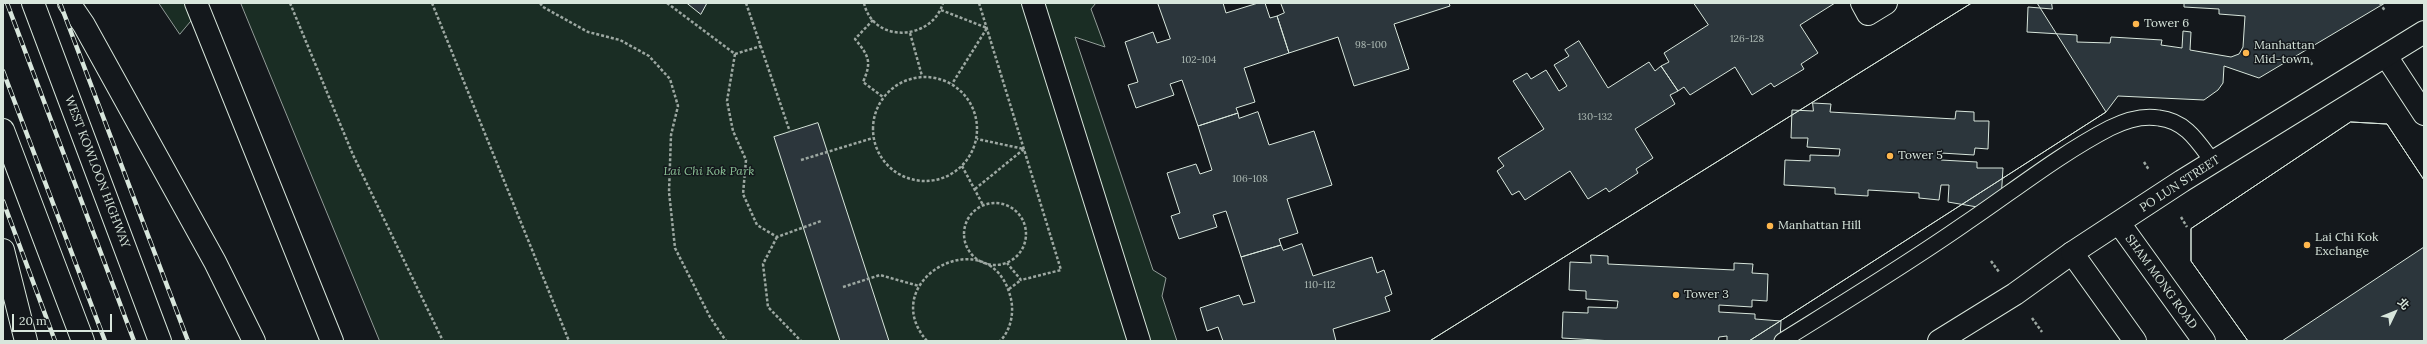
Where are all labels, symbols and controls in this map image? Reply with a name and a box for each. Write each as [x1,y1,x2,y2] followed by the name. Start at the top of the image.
[2144,17,2189,31] place label: Tower 6
[2131,19,2141,29] marker: Tower 6
[1730,33,1764,45] house number: 126-128
[1355,39,1387,51] house number: 98-100
[2254,39,2315,67] place label: Manhattan Mid-town
[2241,48,2251,58] marker: Manhattan Mid-town
[1182,54,1216,66] house number: 102-104
[61,94,133,250] street label: WEST KOWLOON HIGHWAY
[1578,111,1612,123] house number: 130-132
[1898,149,1943,163] place label: Tower 5
[1885,151,1895,161] marker: Tower 5
[2137,153,2223,215] street label: PO LUN STREET
[663,165,755,179] park label: Lai Chi Kok Park
[1232,173,1268,185] house number: 106-108
[1778,219,1861,233] place label: Manhattan Hill
[1765,221,1775,231] marker: Manhattan Hill
[2315,231,2379,259] place label: Lai Chi Kok Exchange
[2122,232,2200,332] street label: SHAM MONG ROAD
[2302,240,2312,250] marker: Lai Chi Kok Exchange
[1305,279,1335,291] house number: 110-112
[1684,288,1729,302] place label: Tower 3
[1671,290,1681,300] marker: Tower 3
[2375,292,2415,332] north arrow
[2395,295,2413,313] text: 北
[14,306,114,332] scale bar
[19,313,47,328] text: 20 m

